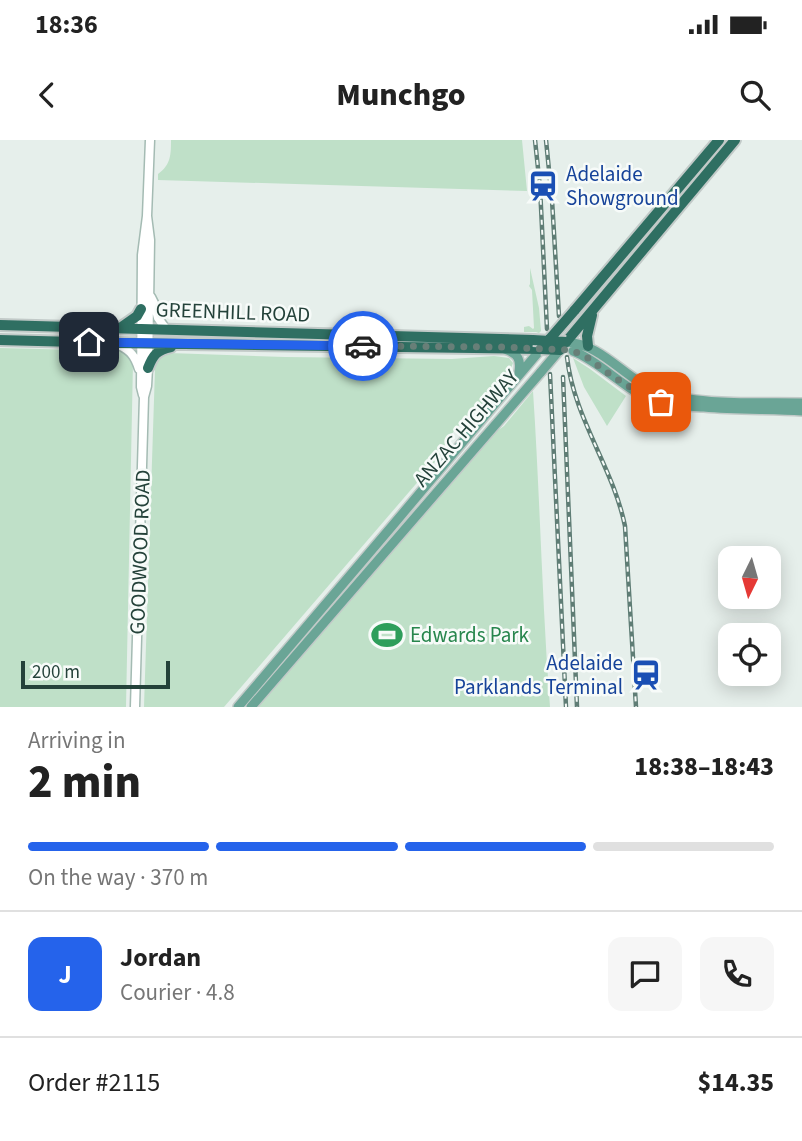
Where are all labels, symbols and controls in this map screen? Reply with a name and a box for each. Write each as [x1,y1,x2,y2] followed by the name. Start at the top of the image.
[35,6,98,43] text: 18:36
[336,72,466,118] text: Munchgo
[28,76,66,114] icon: back
[736,76,774,114] icon: search
[566,159,679,213] place label: Adelaide Showground
[526,169,560,203] station icon: Adelaide Showground
[155,294,311,330] street label: GREENHILL ROAD
[328,311,398,381] courier
[59,312,119,372] pin
[70,323,108,361] icon: home
[344,327,382,365] icon: car
[406,362,526,493] street label: ANZAC HIGHWAY
[631,372,691,432] pin
[642,383,680,421] icon: bag
[122,469,158,635] street label: GOODWOOD ROAD
[718,546,780,609] north arrow
[718,546,781,686] map controls
[370,618,404,652] sports icon: Edwards Park
[410,620,530,650] place label: Edwards Park
[718,623,781,686] button: locate
[454,648,623,702] place label: Adelaide Parklands Terminal
[21,658,170,690] scale bar
[629,658,663,692] station icon: Adelaide Parklands Terminal
[32,659,80,686] text: 200 m
[28,724,126,757] text: Arriving in
[634,748,774,785] text: 18:38–18:43
[28,750,141,815] text: 2 min
[28,861,208,894] text: On the way · 370 m
[608,937,682,1011] button: chat
[700,937,774,1011] button: phone
[120,939,201,976] text: Jordan
[58,956,72,993] text: J
[120,976,235,1009] text: Courier · 4.8
[28,1064,160,1101] text: Order #2115
[698,1064,774,1101] text: $14.35

